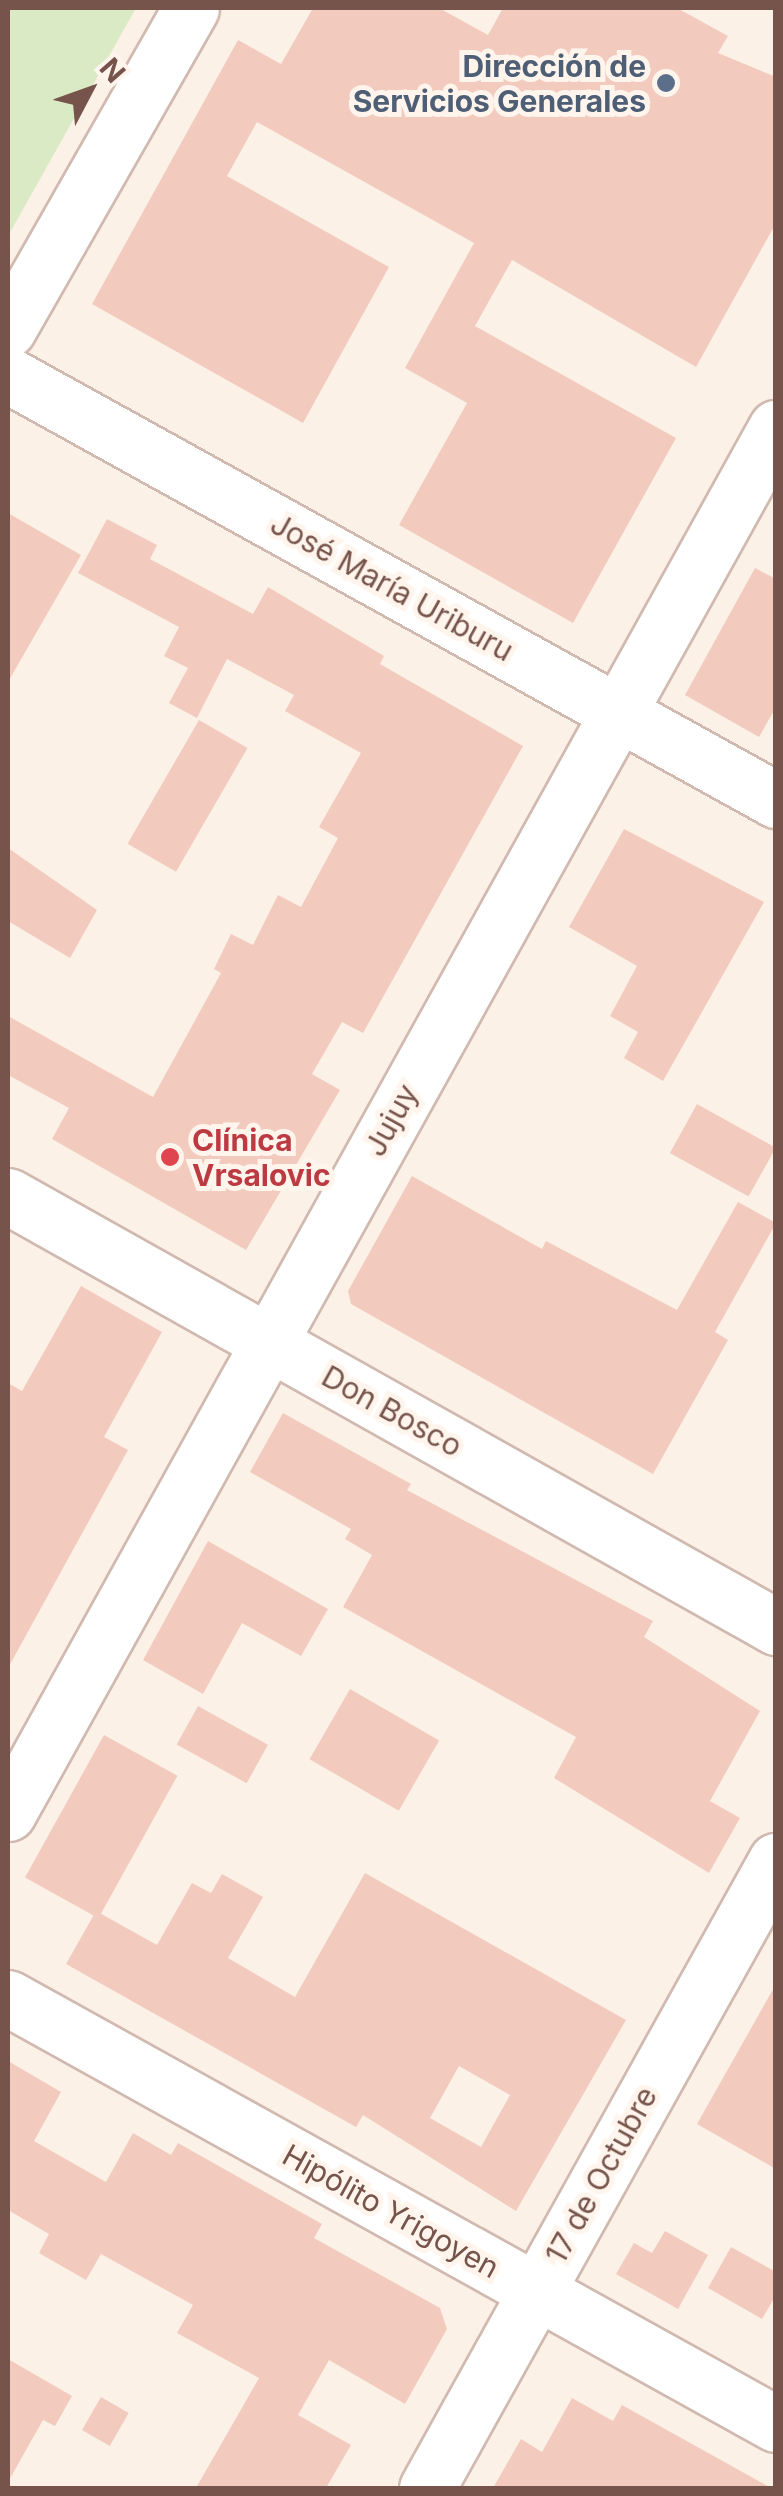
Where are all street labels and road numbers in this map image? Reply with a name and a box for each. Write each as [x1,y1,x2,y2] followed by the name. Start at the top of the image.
[264,505,520,669] street label: José María Uriburu
[357,1078,425,1162] street label: Jujuy
[316,1358,468,1464] street label: Don Bosco
[538,2080,664,2270] street label: 17 de Octubre
[276,2137,506,2285] street label: Hipólito Yrigoyen

